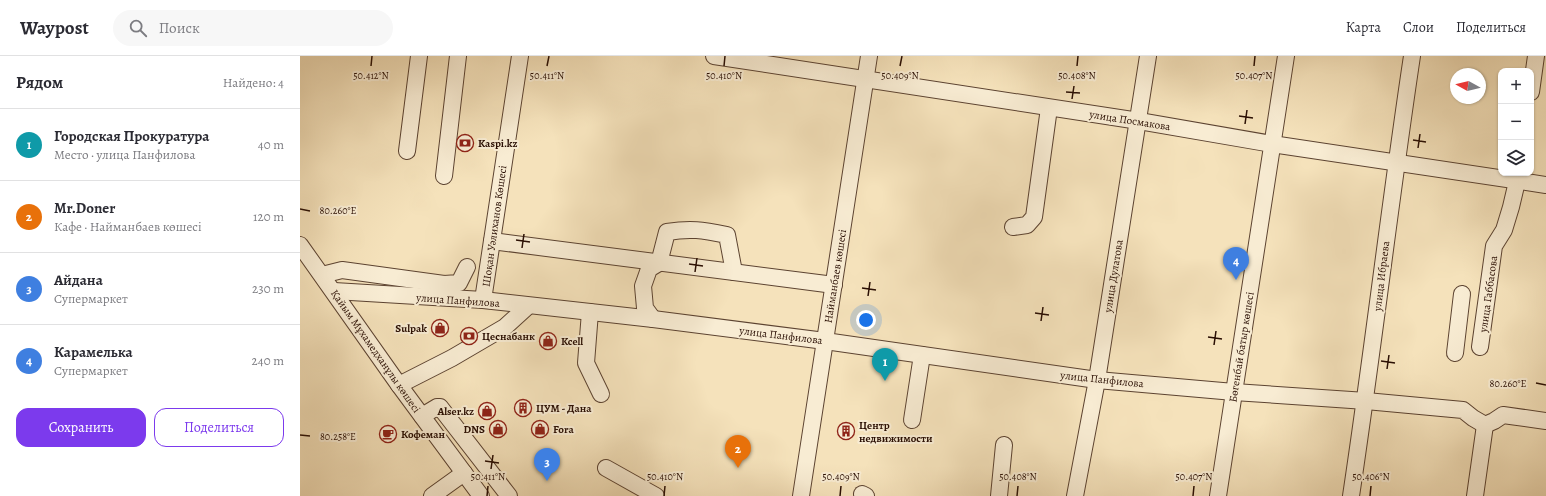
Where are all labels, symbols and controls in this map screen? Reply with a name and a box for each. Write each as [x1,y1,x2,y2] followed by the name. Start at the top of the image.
[113,10,393,46] search box
[20,15,89,41] text: Waypost
[127,17,149,39] icon: search
[159,18,200,38] text: Поиск
[1346,18,1381,37] text: Карта
[1403,18,1434,37] text: Слои
[1456,18,1526,37] text: Поделиться
[1450,68,1486,104] north arrow
[1498,68,1534,176] map controls
[1498,68,1534,104] button: +
[353,69,389,82] text: 50.412°N
[530,69,564,82] text: 50.411°N
[706,69,742,82] text: 50.410°N
[881,69,919,82] text: 50.409°N
[1058,69,1096,82] text: 50.408°N
[1236,69,1272,82] text: 50.407°N
[16,71,63,94] text: Рядом
[223,74,284,91] text: Найдено: 4
[1498,104,1534,140] button: −
[1087,107,1172,134] street label: улица Посмакова
[54,126,210,146] text: Городская Прокуратура
[455,133,475,153] bank icon: Kaspi.kz
[27,136,31,153] text: 1
[258,136,284,153] text: 40 m
[478,136,518,151] place label: Kaspi.kz
[1498,140,1534,176] button: layers
[54,146,195,163] text: Место · улица Панфилова
[479,164,510,288] street label: Шоқан Уәлиханов Көшесі
[54,198,115,218] text: Mr.Doner
[320,204,357,217] text: 80.260°E
[26,208,32,225] text: 2
[253,208,284,225] text: 120 m
[54,218,202,235] text: Кафе · Найманбаев көшесі
[821,228,850,324] street label: Найманбаев көшесі
[1100,238,1127,315] street label: улица Дулатова
[1370,239,1393,313] street label: улица Ибраева
[1223,247,1249,280] pin: 4
[1476,254,1501,334] street label: улица Габбасова
[54,270,103,290] text: Айдана
[26,280,32,297] text: 3
[252,280,284,297] text: 230 m
[327,287,424,416] street label: Қайым Мұхамедханұлы көшесі
[54,290,128,307] text: Супермаркет
[415,290,501,311] street label: улица Панфилова
[1225,291,1258,403] street label: Бөгенбай батыр көшесі
[856,310,876,330] your location
[430,318,450,338] shop icon: Sulpak
[395,321,427,336] place label: Sulpak
[737,323,824,348] street label: улица Панфилова
[459,326,479,346] bank icon: Цеснабанк
[482,329,535,344] place label: Цеснабанк
[538,331,558,351] shop icon: Kcell
[561,334,583,349] place label: Kcell
[54,342,133,362] text: Карамелька
[872,348,898,381] pin: 1
[26,352,32,369] text: 4
[252,352,284,369] text: 240 m
[54,362,128,379] text: Супермаркет
[1059,368,1145,391] street label: улица Панфилова
[1490,377,1527,390] text: 80.260°E
[513,398,533,418] building icon: ЦУМ - Дана
[477,401,497,421] shop icon: Alser.kz
[536,401,592,416] place label: ЦУМ - Дана
[436,404,474,419] place label: Alser.kz
[16,408,146,447] button: Сохранить
[154,408,284,447] button: Поделиться
[859,418,933,446] place label: Центр недвижимости
[488,419,508,439] shop icon: DNS
[530,419,550,439] shop icon: Fora
[836,421,856,441] building icon: Центр недвижимости
[463,422,485,437] place label: DNS
[553,422,574,437] place label: Fora
[378,424,398,444] cafe icon: Кофеман
[401,427,445,442] place label: Кофеман
[320,430,356,443] text: 80.258°E
[725,435,751,468] pin: 2
[534,448,560,481] pin: 3
[471,470,505,483] text: 50.411°N
[647,470,683,483] text: 50.410°N
[822,470,860,483] text: 50.409°N
[999,470,1037,483] text: 50.408°N
[1176,470,1212,483] text: 50.407°N
[1352,470,1390,483] text: 50.406°N

